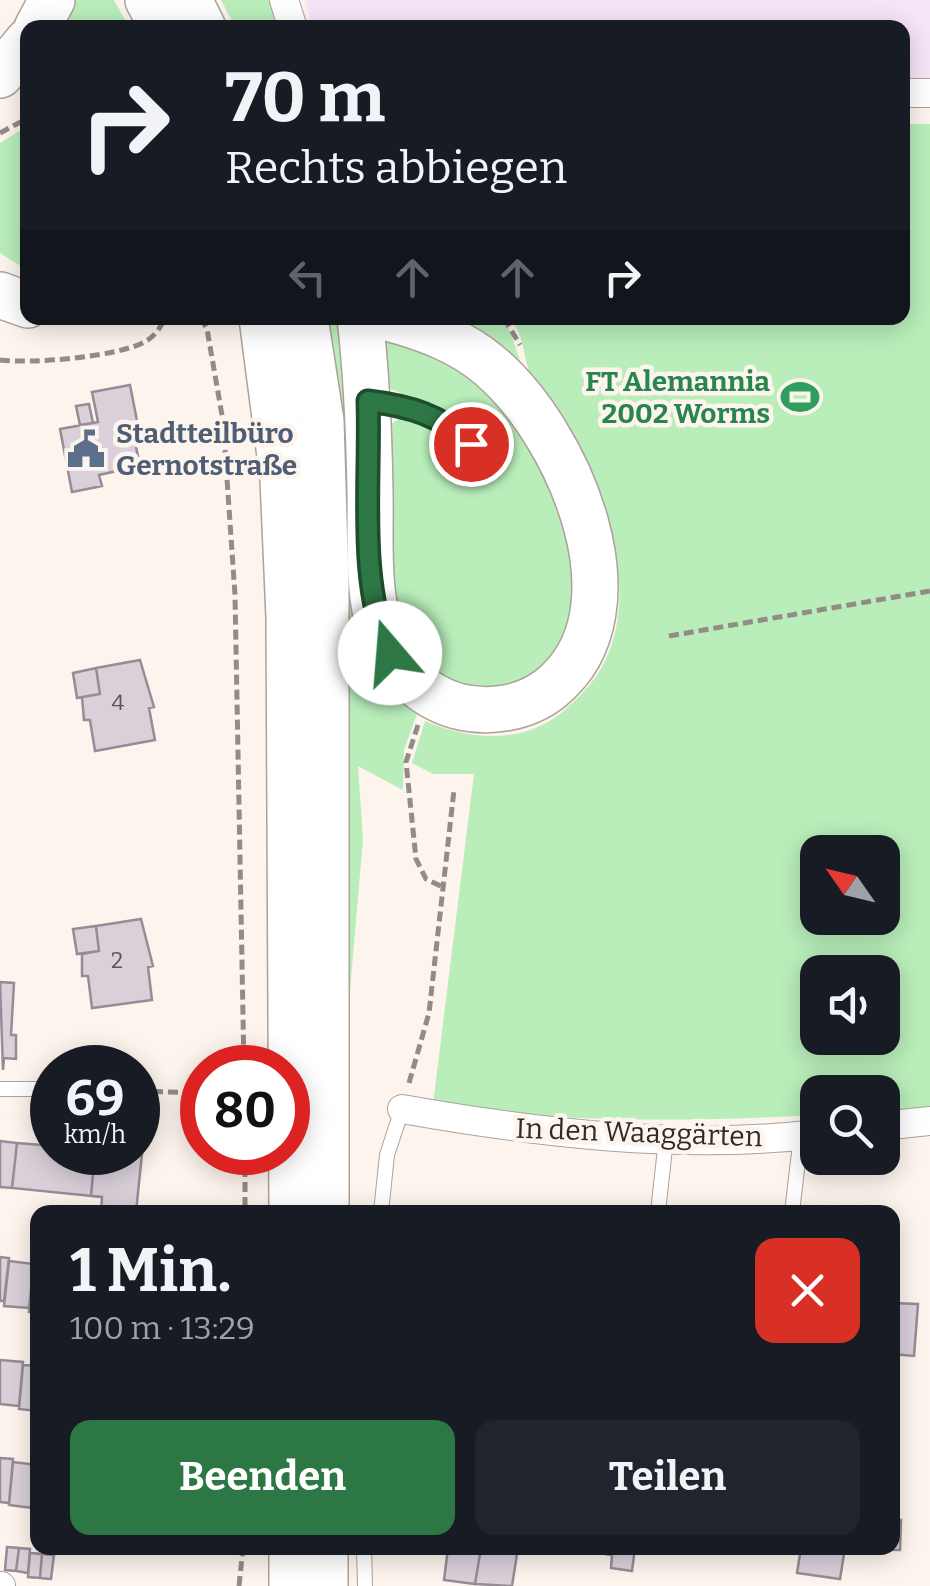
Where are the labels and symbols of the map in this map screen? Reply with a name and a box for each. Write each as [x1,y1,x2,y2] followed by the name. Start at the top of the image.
[585,365,770,430] place label: FT Alemannia 2002 Worms
[779,376,821,418] sports icon: FT Alemannia 2002 Worms
[429,402,514,487] pin
[116,417,297,482] place label: Stadtteilbüro Gernotstraße
[65,428,107,470] public building icon: Stadtteilbüro Gernotstraße
[338,601,442,705] position arrow
[112,689,125,716] house number: 4
[800,835,900,935] north arrow
[111,947,123,974] house number: 2
[180,1045,310,1175] speed limit sign: 80
[515,1112,763,1153] street label: In den Waaggärten

